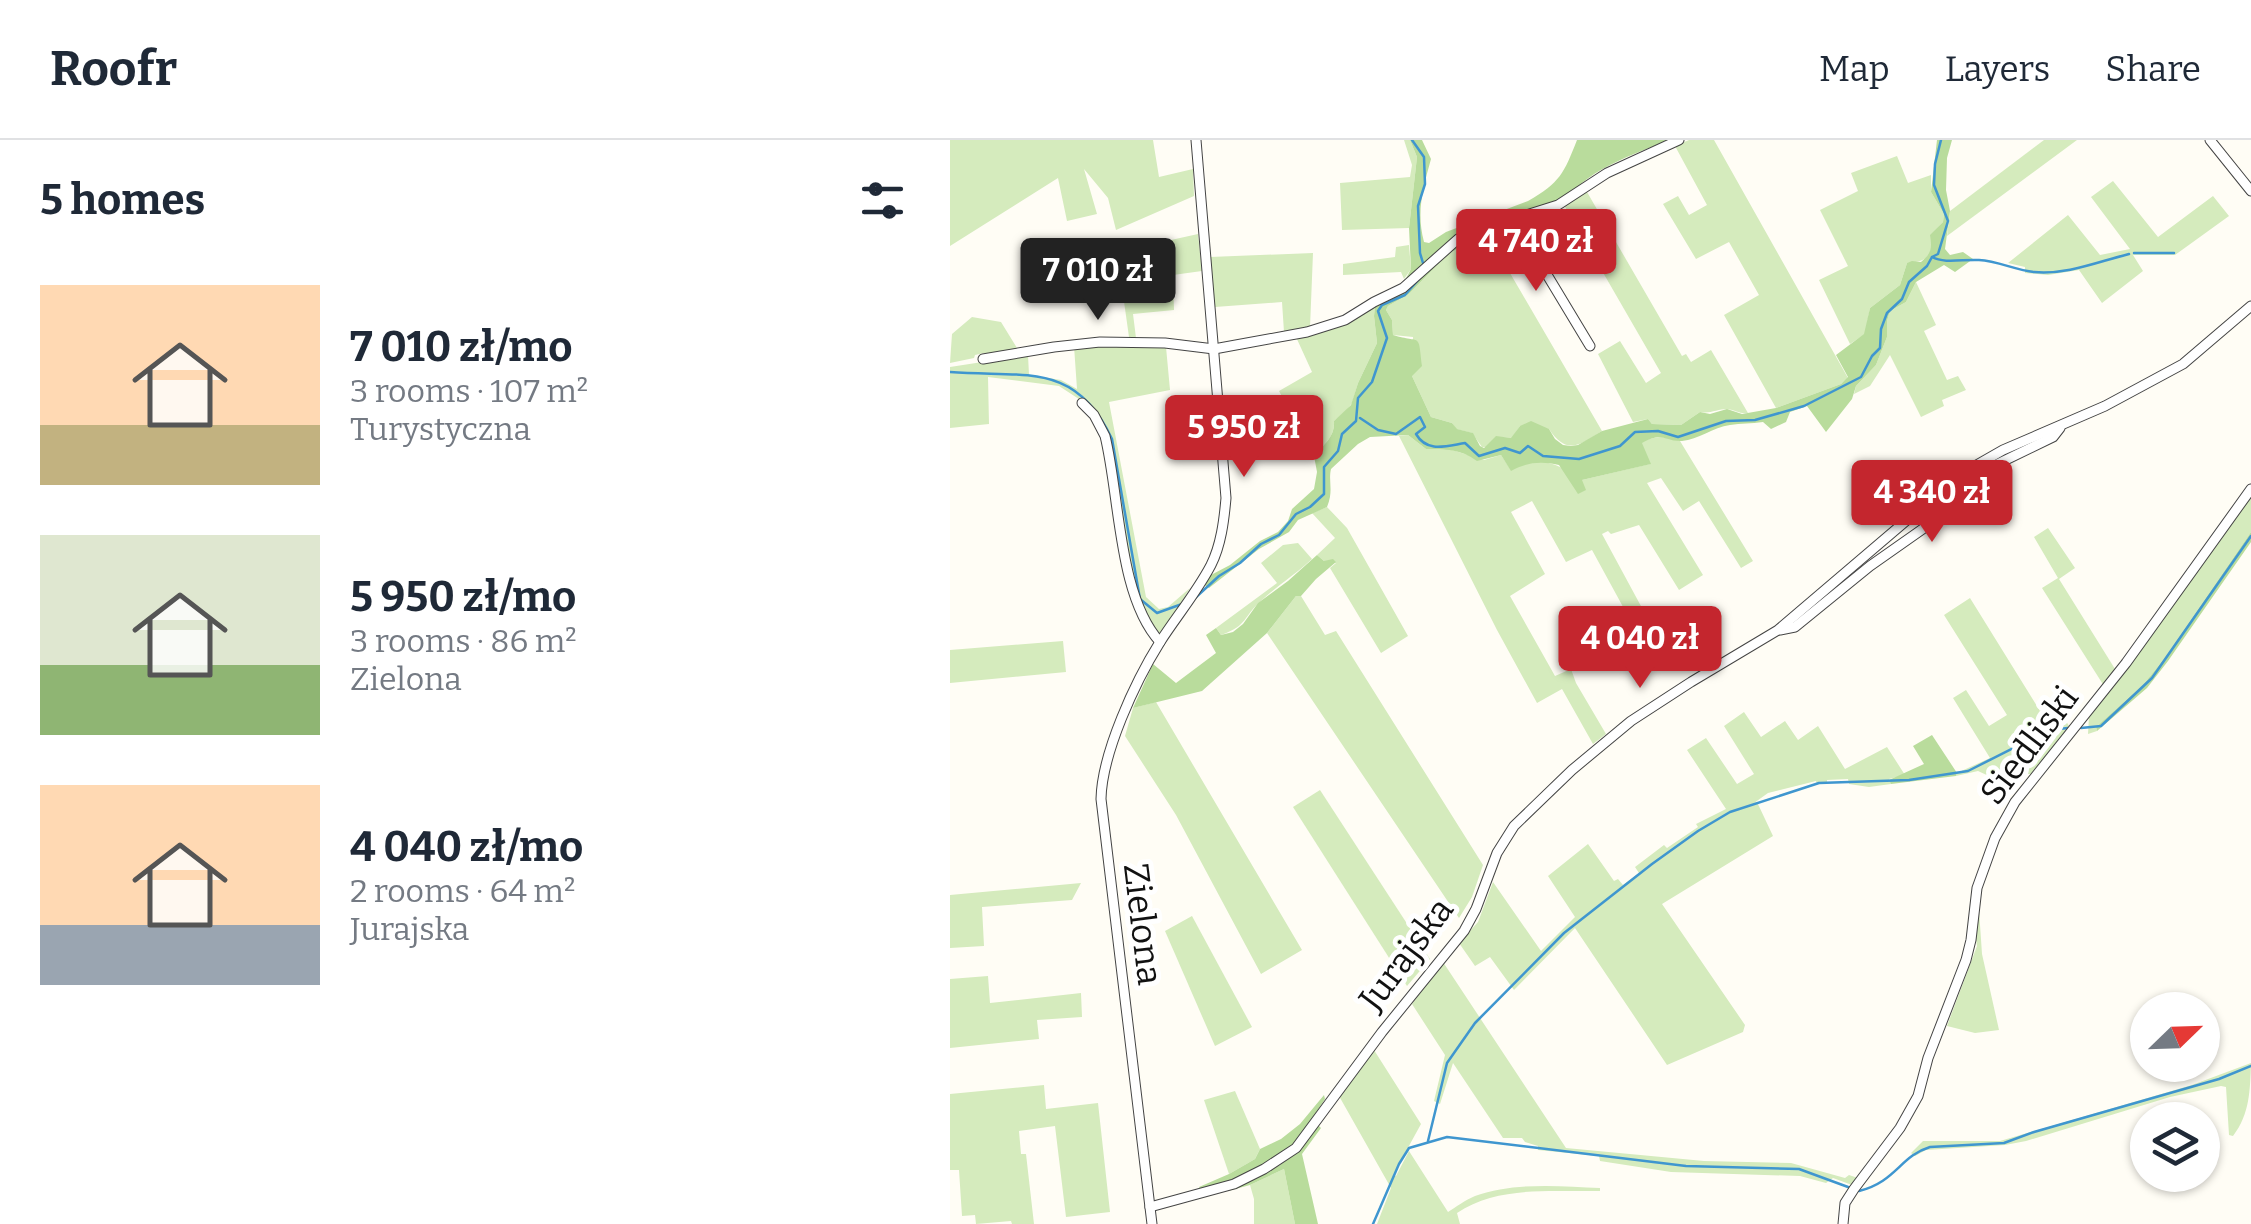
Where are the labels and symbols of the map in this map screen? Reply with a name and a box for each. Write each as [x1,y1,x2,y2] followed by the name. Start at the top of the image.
[1433,209,1639,294] pin: 4 740 zł
[995,238,1201,323] pin: 7 010 zł
[1141,395,1347,480] pin: 5 950 zł
[1829,460,2035,545] pin: 4 340 zł
[1537,606,1743,691] pin: 4 040 zł
[1971,678,2087,812] street label: Siedliski
[1115,861,1171,987] street label: Zielona
[1349,889,1462,1020] street label: Jurajska
[2130,992,2220,1082] north arrow

